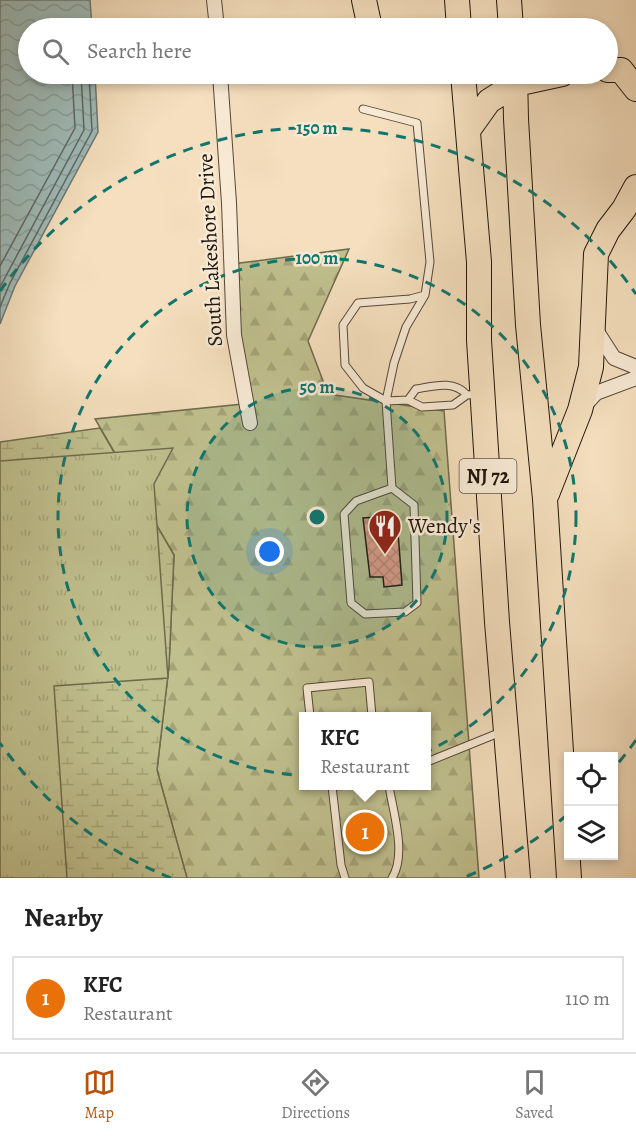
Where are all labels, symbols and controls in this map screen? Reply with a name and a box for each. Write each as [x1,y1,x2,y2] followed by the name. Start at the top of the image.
[18,18,618,84] search box
[39,35,72,68] icon: search
[87,36,192,66] text: Search here
[296,116,338,140] text: 150 m
[191,153,229,347] street label: South Lakeshore Drive
[296,246,338,270] text: 100 m
[300,375,334,399] text: 50 m
[460,459,516,493] road number: NJ 72
[307,507,327,527] centre of rings
[367,508,403,555] restaurant icon: Wendy's
[407,512,481,540] place label: Wendy's
[255,537,284,566] your location
[299,712,431,790] popup
[320,723,360,753] text: KFC
[564,752,618,860] map controls
[564,752,618,806] button: locate
[320,753,410,780] text: Restaurant
[564,806,618,860] button: layers
[346,810,385,854] pin: 1
[24,900,103,935] text: Nearby
[83,970,122,1000] text: KFC
[42,985,49,1012] text: 1
[565,985,610,1012] text: 110 m
[83,1000,173,1027] text: Restaurant
[83,1066,116,1124] tab: Map
[281,1066,350,1124] tab: Directions
[515,1066,553,1124] tab: Saved

